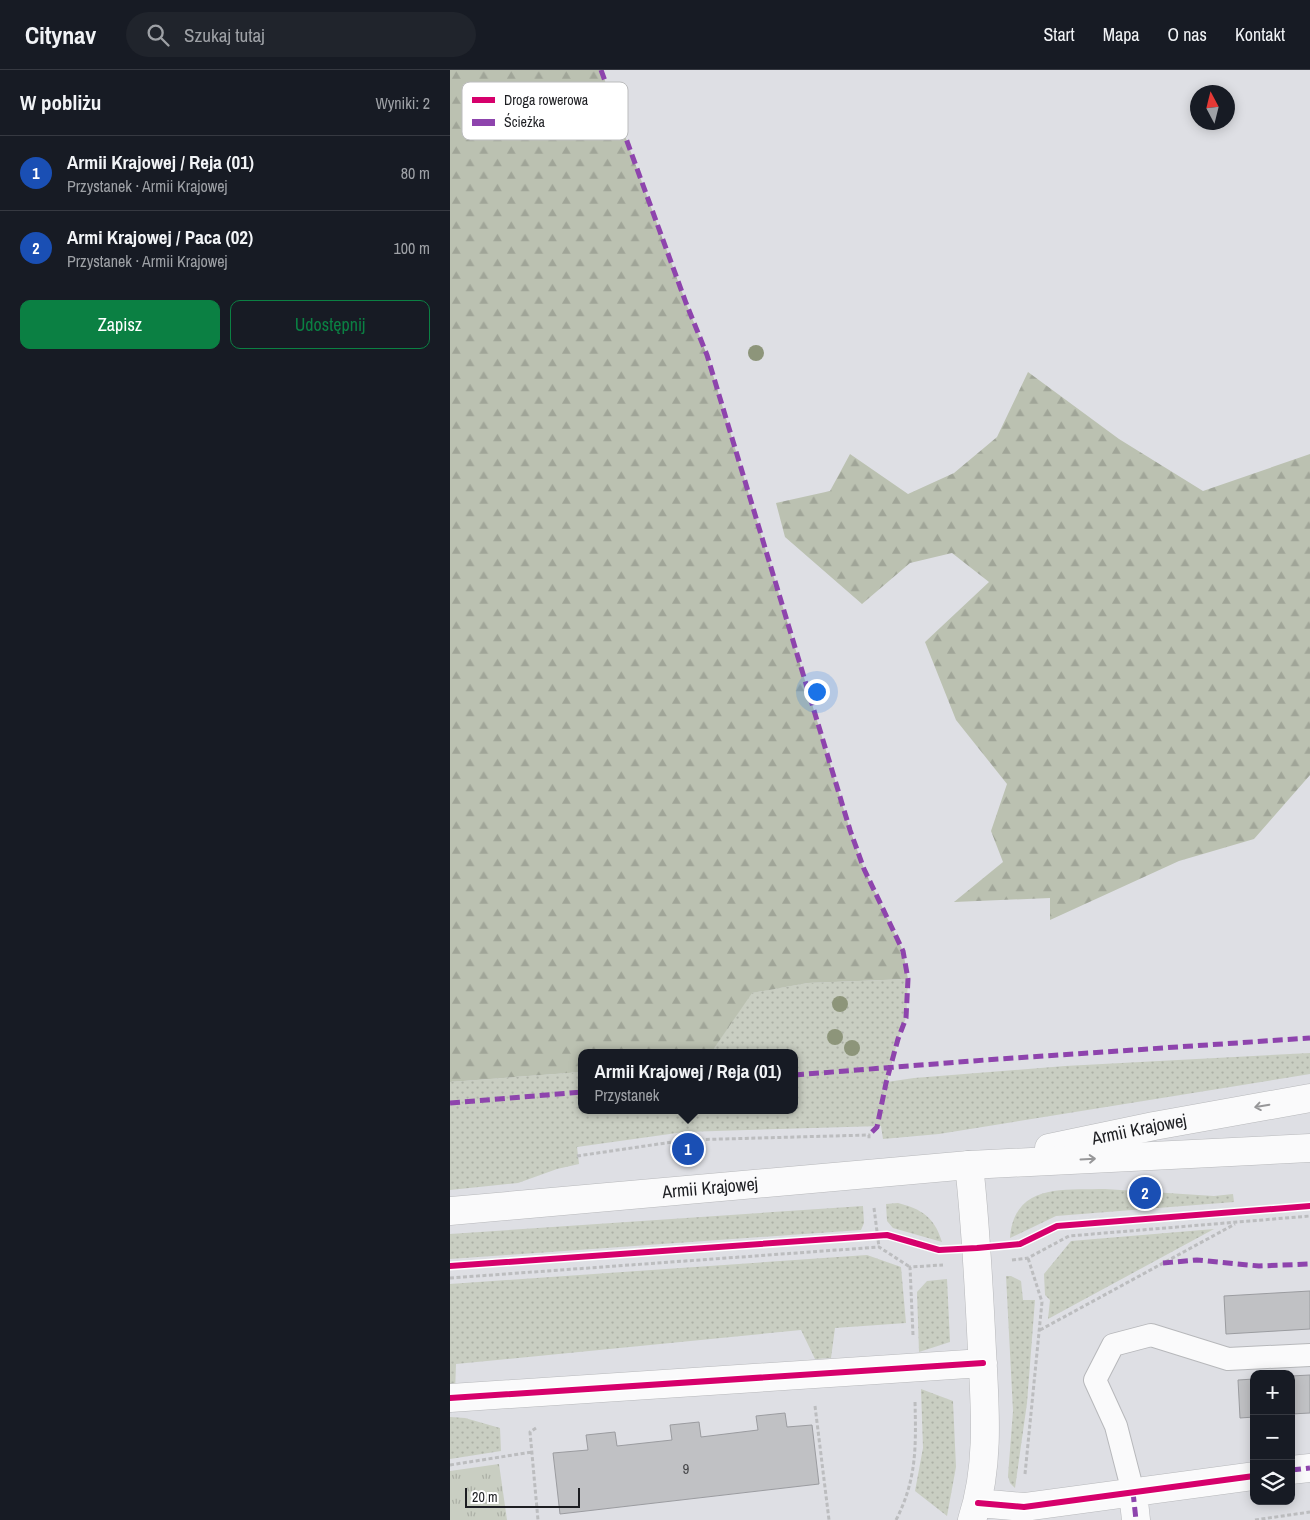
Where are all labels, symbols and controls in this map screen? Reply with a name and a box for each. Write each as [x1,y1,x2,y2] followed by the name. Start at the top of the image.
[126,12,476,57] search box
[25,19,96,51] text: Citynav
[144,21,172,49] icon: search
[184,22,265,48] text: Szukaj tutaj
[1043,22,1075,47] text: Start
[1103,22,1140,47] text: Mapa
[1168,22,1207,47] text: O nas
[1235,22,1285,47] text: Kontakt
[462,82,628,140] legend
[1190,85,1235,130] north arrow
[20,88,101,117] text: W pobliżu
[504,91,589,109] text: Droga rowerowa
[375,92,430,114] text: Wyniki: 2
[504,113,545,131] text: Ścieżka
[67,149,254,175] text: Armii Krajowej / Reja (01)
[32,162,40,184] text: 1
[401,162,430,184] text: 80 m
[67,175,227,197] text: Przystanek · Armii Krajowej
[67,224,253,250] text: Armi Krajowej / Paca (02)
[32,237,40,259] text: 2
[394,237,430,259] text: 100 m
[67,250,227,272] text: Przystanek · Armii Krajowej
[20,300,220,349] button: Zapisz
[230,300,430,349] button: Udostępnij
[804,679,830,705] your location
[578,1049,798,1114] popup
[594,1058,782,1084] text: Armii Krajowej / Reja (01)
[594,1084,659,1106] text: Przystanek
[1254,1102,1270,1112] one-way arrow
[1088,1107,1188,1151] street label: Armii Krajowej
[672,1130,704,1168] pin: 1
[1080,1155,1096,1164] one-way arrow
[660,1171,759,1204] street label: Armii Krajowej
[1129,1174,1161,1212] pin: 2
[1250,1370,1295,1505] map controls
[1250,1370,1295,1415] button: +
[1250,1415,1295,1460] button: −
[683,1458,690,1479] house number: 9
[1250,1460,1295,1505] button: layers
[465,1485,580,1508] scale bar
[472,1488,498,1506] text: 20 m

